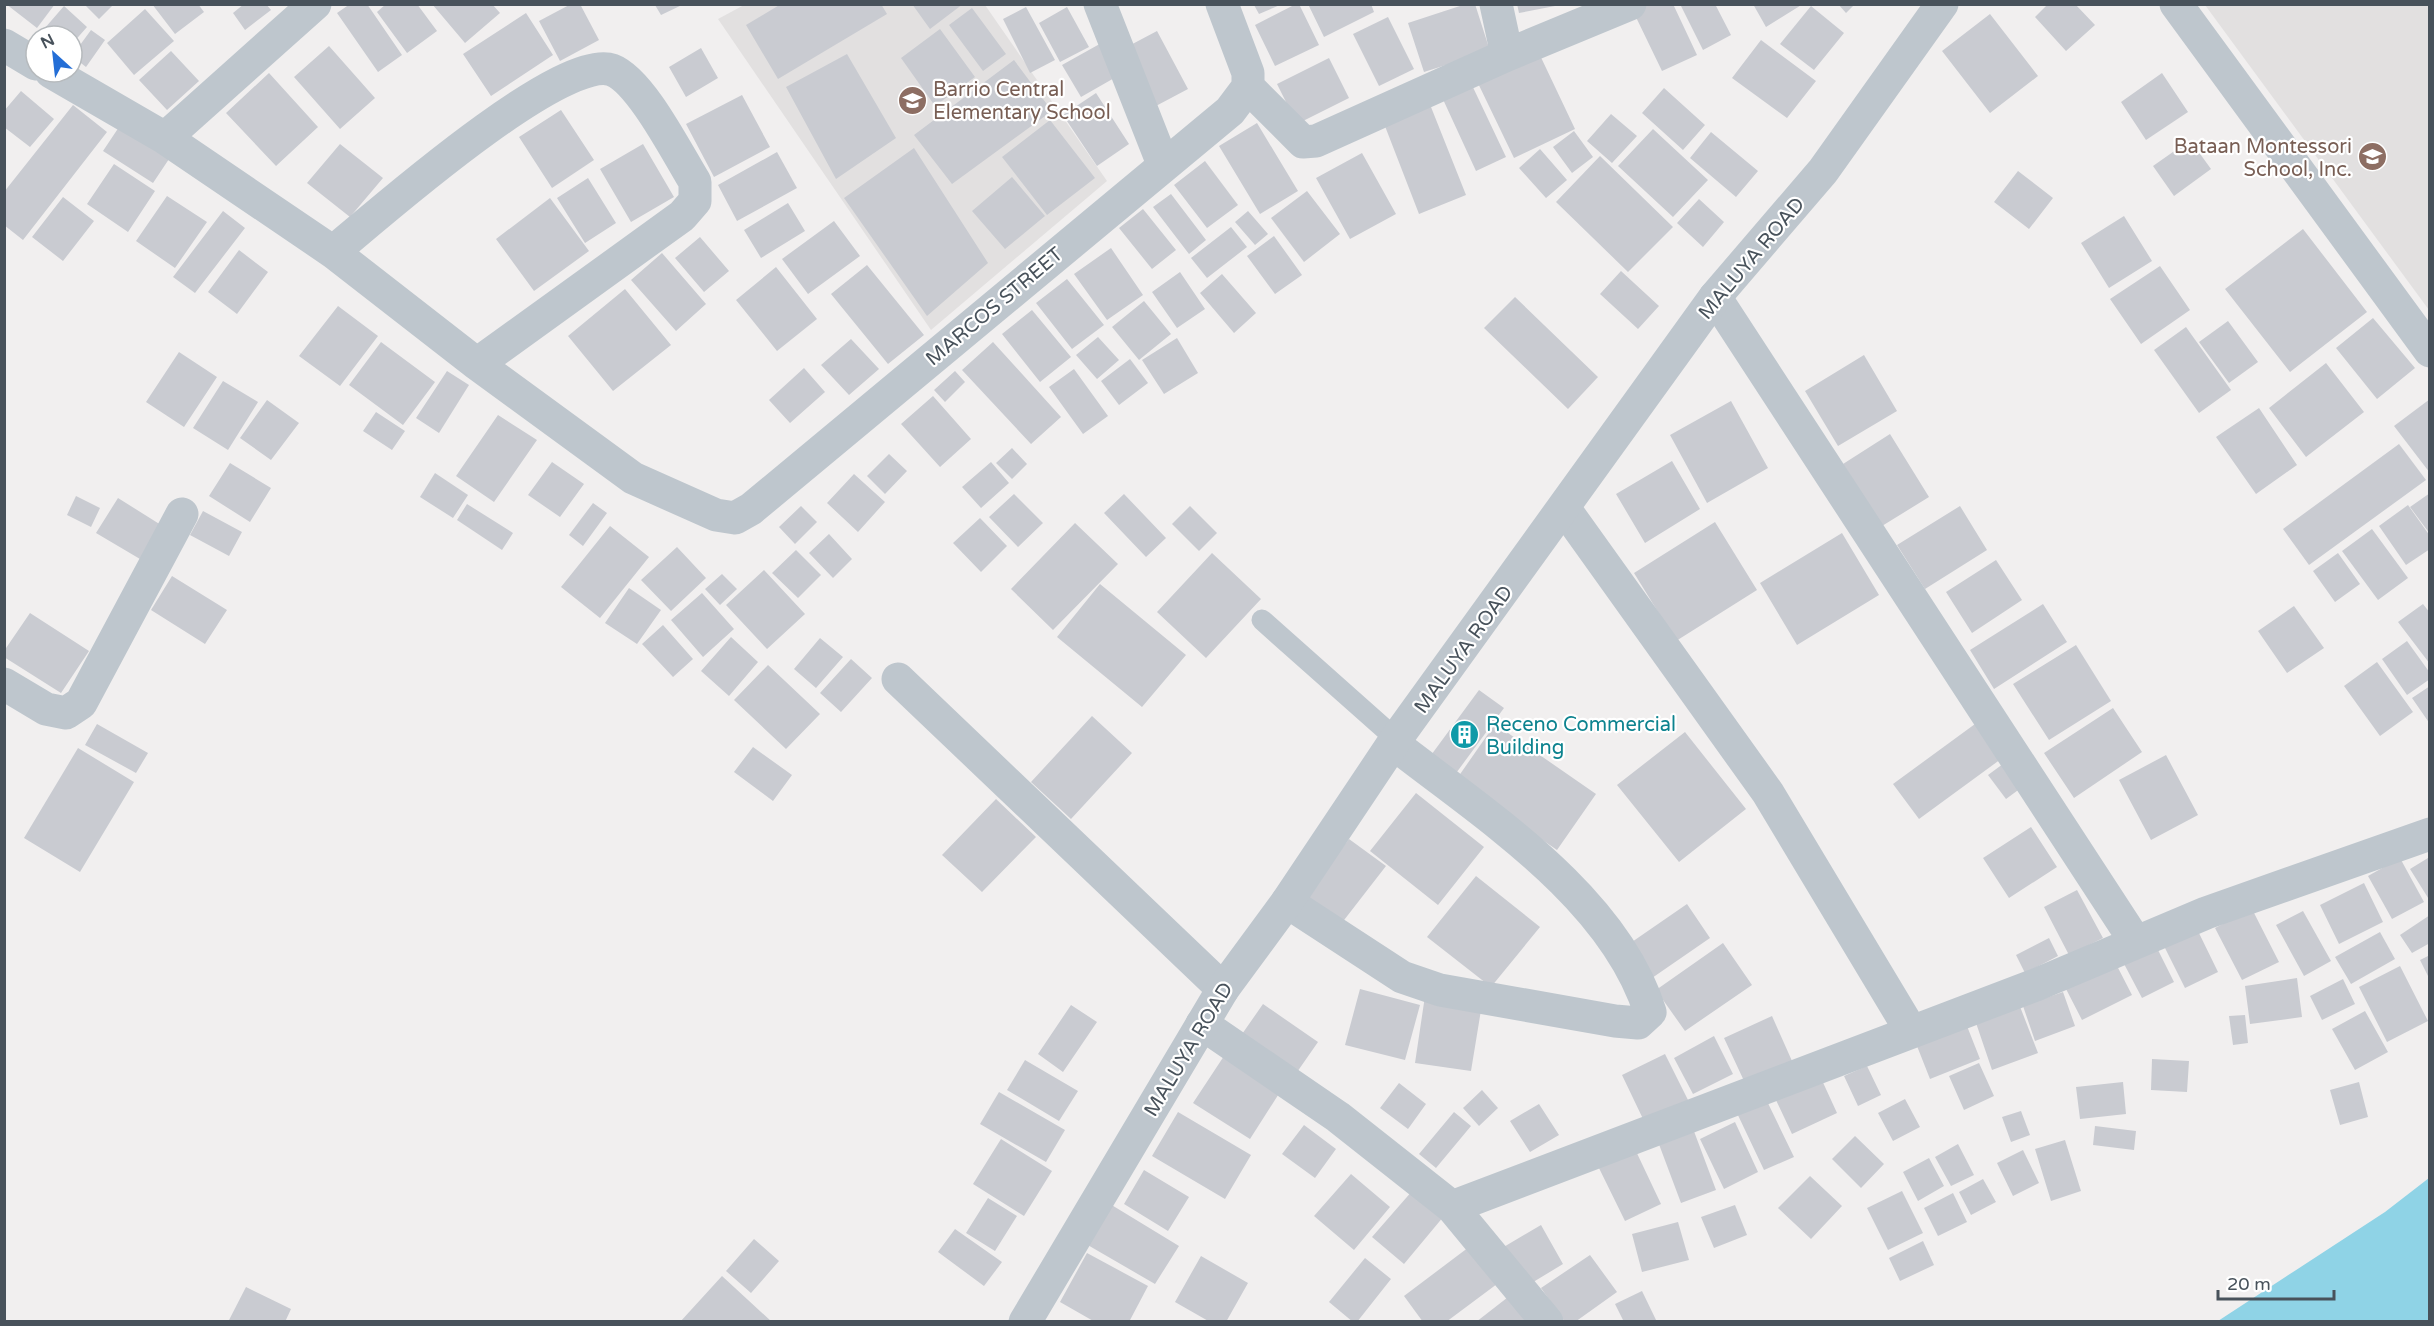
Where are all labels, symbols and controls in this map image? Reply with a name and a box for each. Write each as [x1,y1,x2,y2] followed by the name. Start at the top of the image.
[24,24,84,84] north arrow
[37,30,58,53] text: N
[933,78,1111,125] place label: Barrio Central Elementary School
[896,84,928,116] school or university icon: Barrio Central Elementary School
[2174,135,2352,182] place label: Bataan Montessori School, Inc.
[2357,141,2389,173] school or university icon: Bataan Montessori School, Inc.
[1694,193,1810,325] street label: MALUYA ROAD
[921,242,1068,371] street label: MARCOS STREET
[1409,581,1518,718] street label: MALUYA ROAD
[1486,713,1676,760] place label: Receno Commercial Building
[1449,719,1481,751] building icon: Receno Commercial Building
[1139,978,1238,1121] street label: MALUYA ROAD
[2218,1263,2334,1301] scale bar
[2227,1273,2271,1295] text: 20 m

